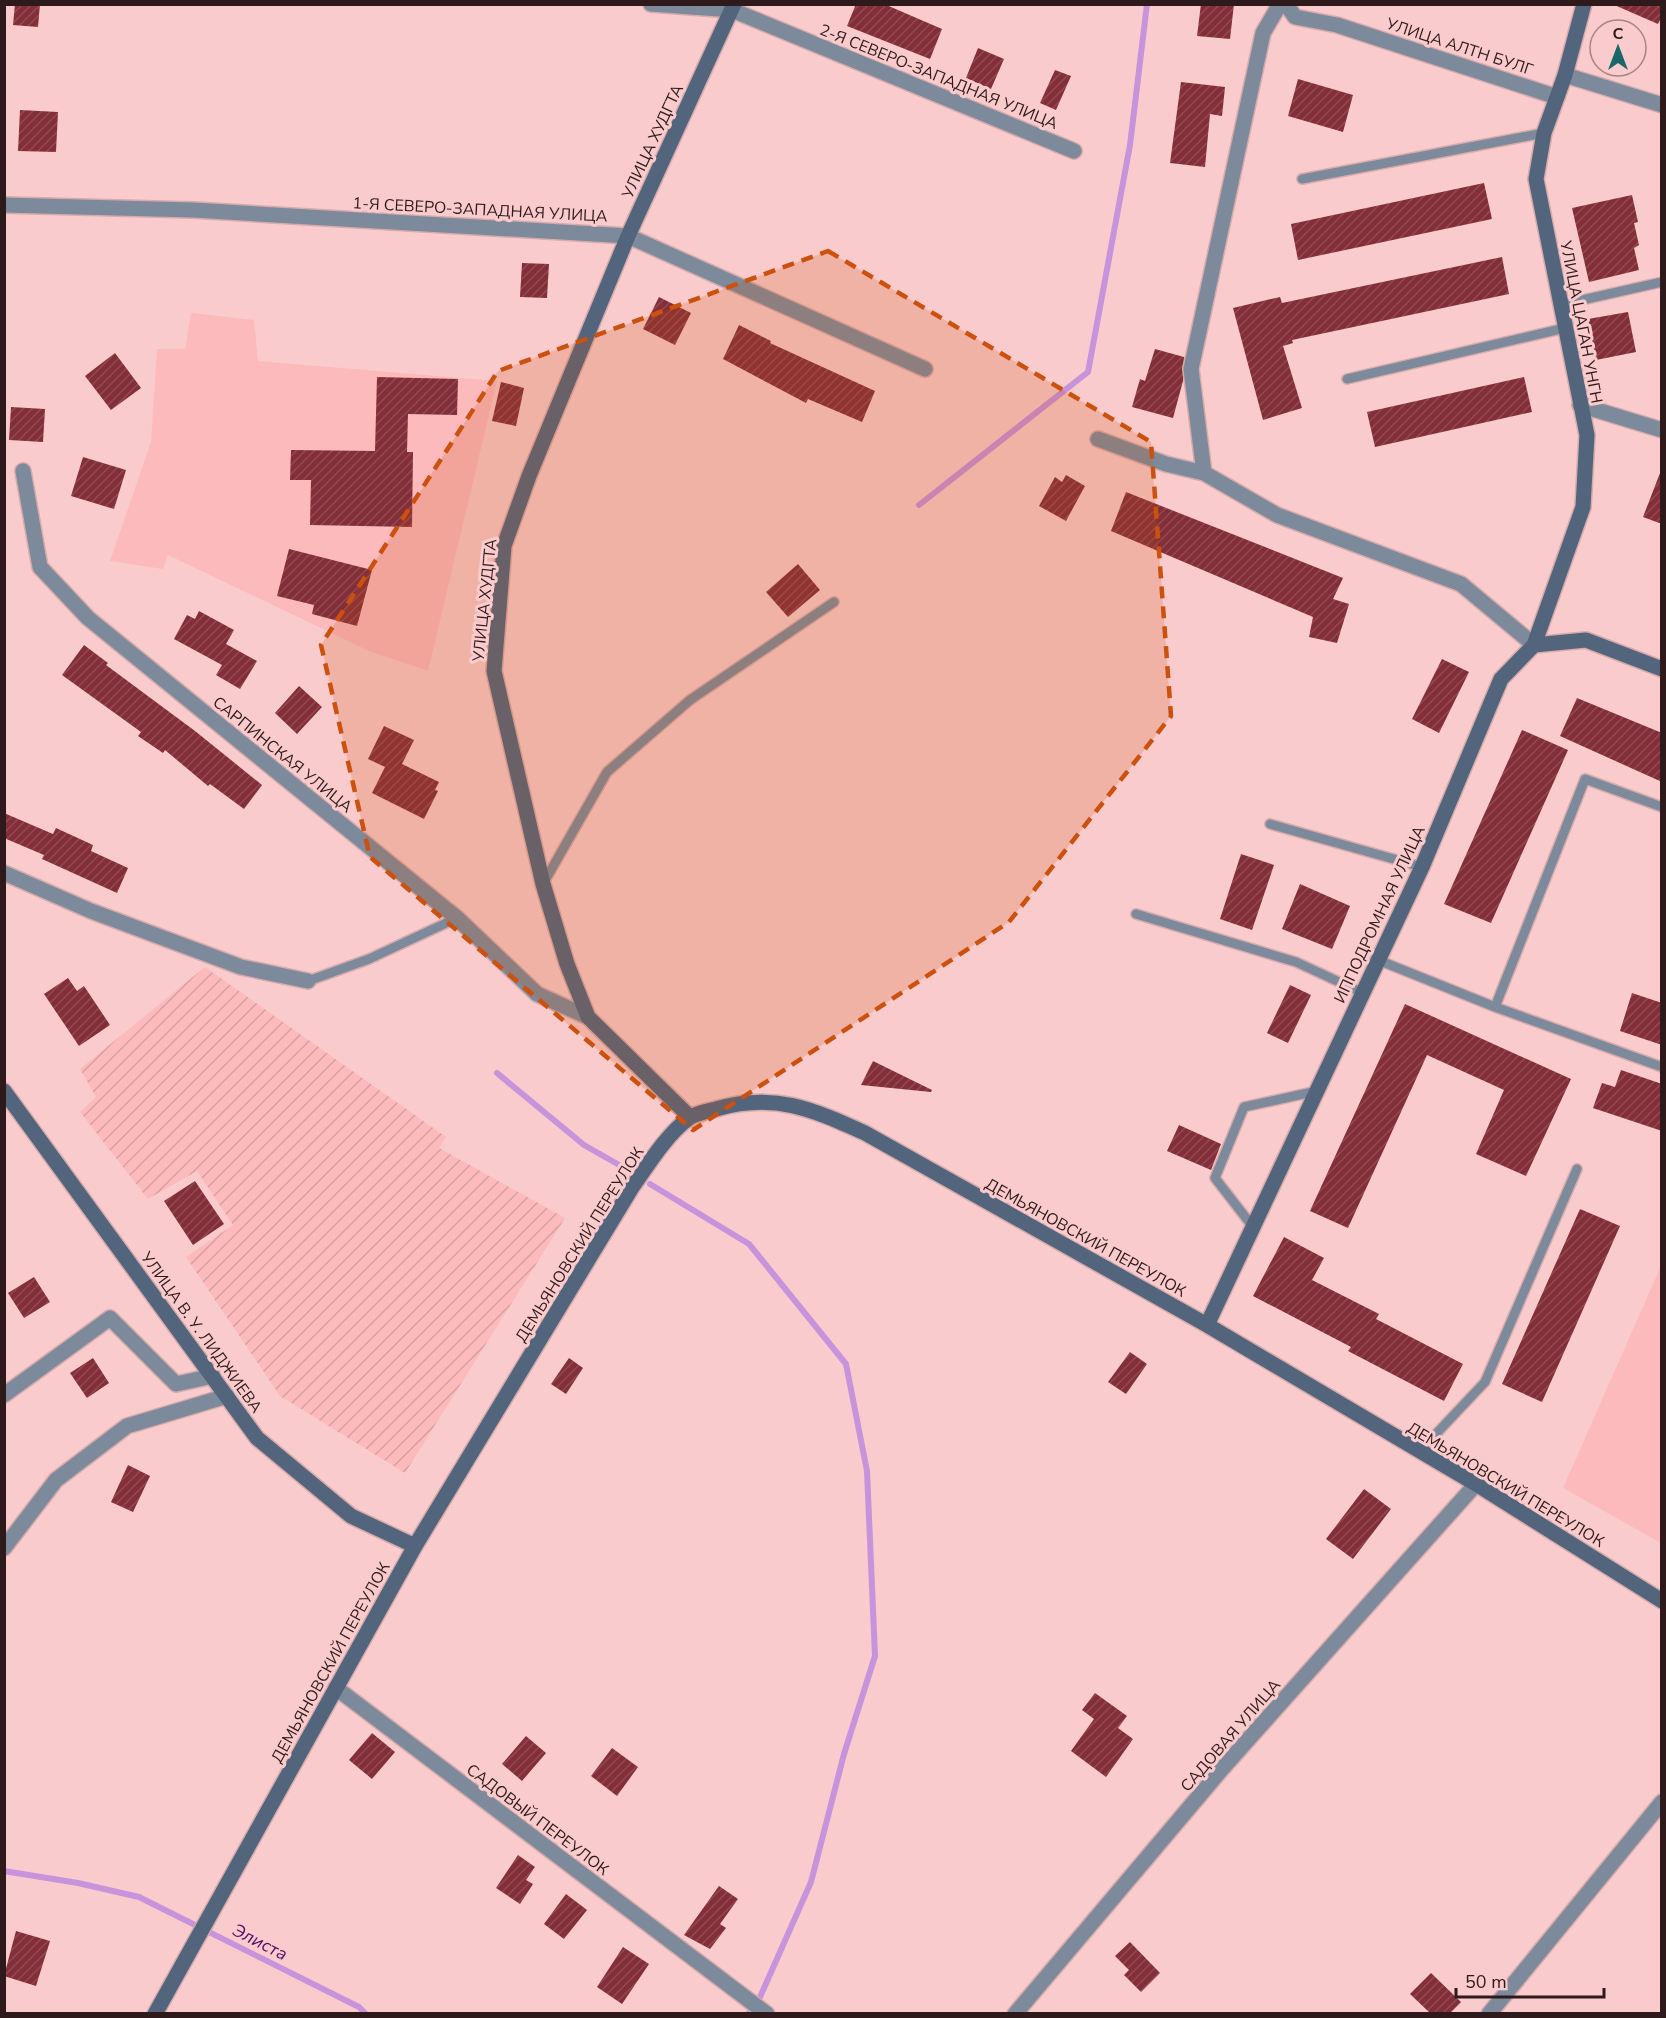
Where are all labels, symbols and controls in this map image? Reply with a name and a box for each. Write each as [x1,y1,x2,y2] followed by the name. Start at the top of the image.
[1382,13,1536,81] street label: УЛИЦА АЛТН БУЛГ
[1588,18,1648,78] north arrow
[816,19,1061,135] street label: 2-Я СЕВЕРО-ЗАПАДНАЯ УЛИЦА
[1613,23,1624,45] text: С
[616,81,689,203] street label: УЛИЦА ХУДГТА
[352,192,608,228] street label: 1-Я СЕВЕРО-ЗАПАДНАЯ УЛИЦА
[1554,238,1608,405] street label: УЛИЦА ЦАГАН УНГН
[468,537,502,664] street label: УЛИЦА ХУДГТА
[208,691,357,818] street label: САРПИНСКАЯ УЛИЦА
[1329,822,1431,1007] street label: ИППОДРОМНАЯ УЛИЦА
[511,1142,650,1346] street label: ДЕМЬЯНОВСКИЙ ПЕРЕУЛОК
[981,1173,1190,1303] street label: ДЕМЬЯНОВСКИЙ ПЕРЕУЛОК
[135,1247,267,1418] street label: УЛИЦА В. У. ЛИДЖИЕВА
[1403,1417,1609,1553] street label: ДЕМЬЯНОВСКИЙ ПЕРЕУЛОК
[266,1558,396,1767] street label: ДЕМЬЯНОВСКИЙ ПЕРЕУЛОК
[1176,1674,1286,1797] street label: САДОВАЯ УЛИЦА
[462,1759,614,1881] street label: САДОВЫЙ ПЕРЕУЛОК
[228,1918,292,1966] water label: Элиста
[1456,1961,1604,1999] scale bar
[1465,1970,1507,1994] text: 50 m

